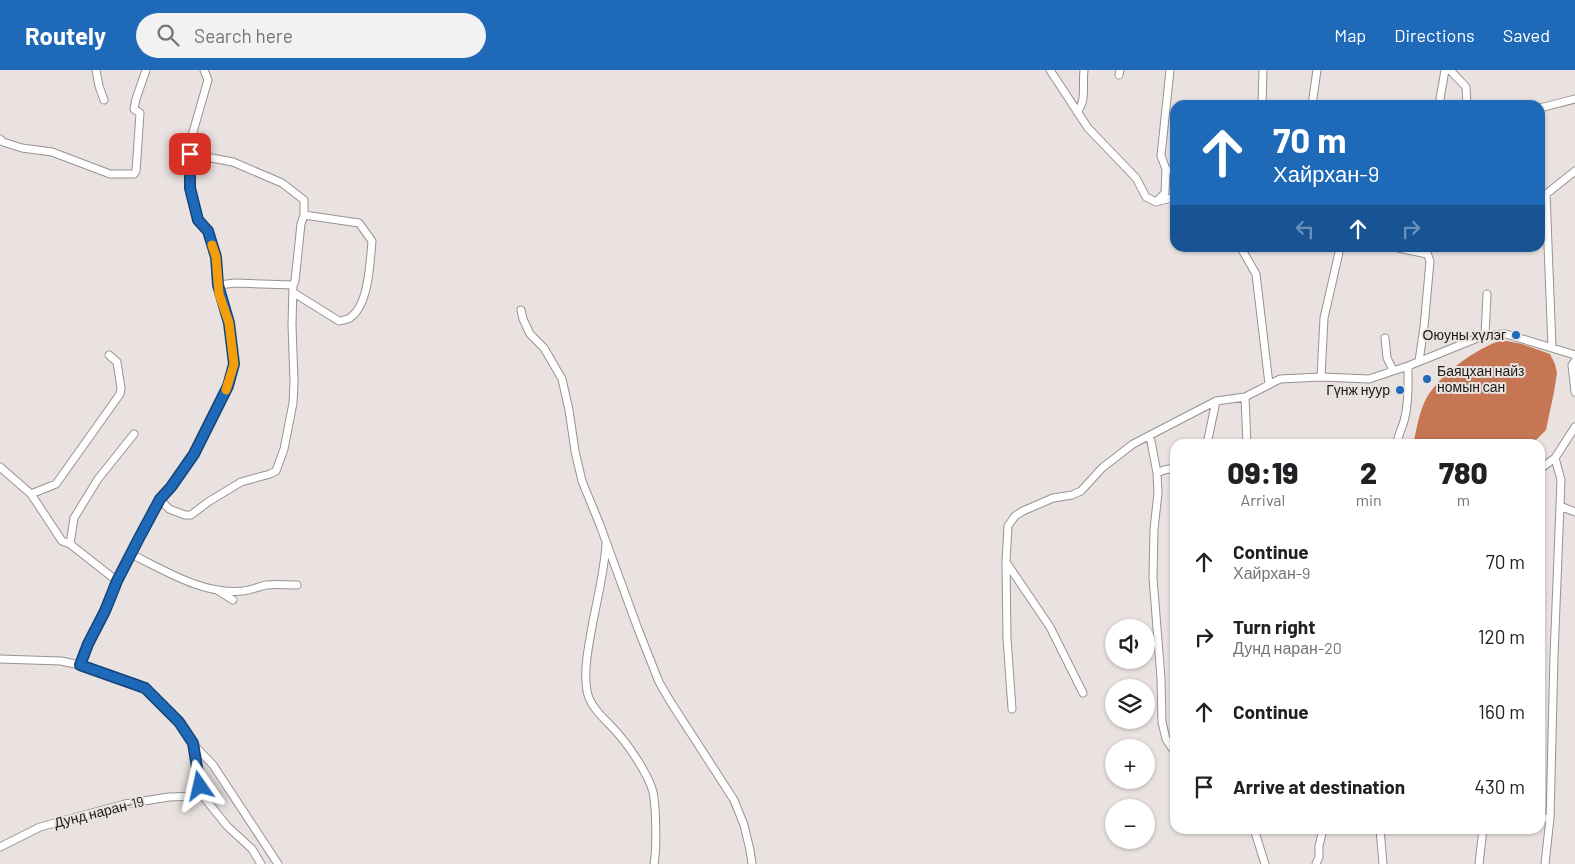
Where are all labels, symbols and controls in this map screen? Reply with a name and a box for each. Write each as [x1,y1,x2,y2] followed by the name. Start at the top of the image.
[136,13,486,58] search box
[25,21,106,50] text: Routely
[154,21,182,49] icon: search
[194,24,293,47] text: Search here
[1334,24,1366,46] text: Map
[1394,24,1475,46] text: Directions
[1503,24,1550,46] text: Saved
[1273,118,1347,160] text: 70 m
[1190,120,1255,185] icon: ahead
[169,133,211,175] pin
[176,140,204,168] icon: arrive
[1273,160,1379,186] text: Хайрхан-9
[1291,215,1319,243] icon: left
[1344,215,1372,243] icon: ahead
[1397,215,1425,243] icon: right
[1423,326,1506,343] place label: Оюуны хүлэг
[1510,329,1522,341] marker: Оюуны хүлэг
[1437,362,1525,395] place label: Баяцхан найз номын сан
[1421,373,1433,385] marker: Баяцхан найз номын сан
[1326,381,1390,398] place label: Гүнж нуур
[1394,384,1406,396] marker: Гүнж нуур
[1227,454,1298,490] text: 09:19
[1360,454,1377,490] text: 2
[1439,454,1488,490] text: 780
[1240,490,1285,509] text: Arrival
[1356,490,1382,509] text: min
[1457,490,1470,509] text: m
[1233,540,1309,563] text: Continue
[1190,548,1218,576] icon: ahead
[1486,550,1525,573] text: 70 m
[1233,563,1310,582] text: Хайрхан-9
[1233,615,1315,638] text: Turn right
[1105,619,1155,849] map controls
[1105,619,1155,669] button: sound
[1190,623,1218,651] icon: right
[1478,625,1525,648] text: 120 m
[1233,638,1342,657] text: Дунд наран-20
[1105,679,1155,729] button: layers
[1190,698,1218,726] icon: ahead
[1233,700,1309,723] text: Continue
[1478,700,1525,723] text: 160 m
[1105,739,1155,789] button: +
[173,759,225,811] position arrow
[1190,773,1218,801] icon: arrive
[1233,775,1405,798] text: Arrive at destination
[1474,775,1525,798] text: 430 m
[52,792,146,831] street label: Дунд наран-19
[1105,799,1155,849] button: −

